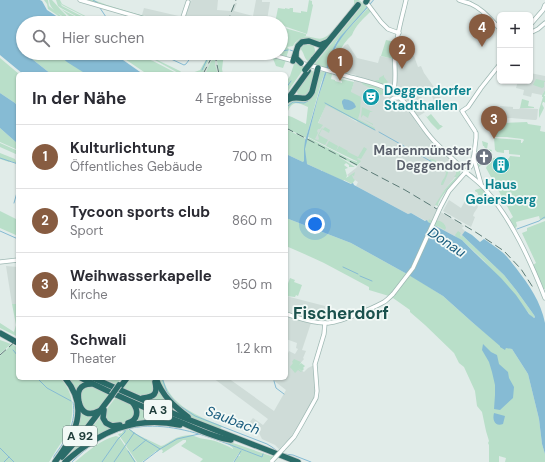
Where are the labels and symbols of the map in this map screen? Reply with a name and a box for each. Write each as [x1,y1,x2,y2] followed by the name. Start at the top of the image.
[469,14,495,47] pin: 4
[389,36,415,69] pin: 2
[327,48,353,81] pin: 1
[384,82,472,114] place label: Deggendorfer Stadthallen
[361,87,381,107] theatre icon: Deggendorfer Stadthallen
[481,106,507,139] pin: 3
[374,142,472,174] place label: Marienmünster Deggendorf
[474,147,494,167] church icon: Marienmünster Deggendorf
[491,155,511,175] building icon: Haus Geiersberg
[466,176,537,208] place label: Haus Geiersberg
[305,214,325,234] your location
[425,223,469,261] water label: Donau
[293,302,389,324] district label: Fischerdorf
[144,400,172,420] road number: A 3
[203,401,263,439] water label: Saubach
[63,426,97,446] road number: A 92

